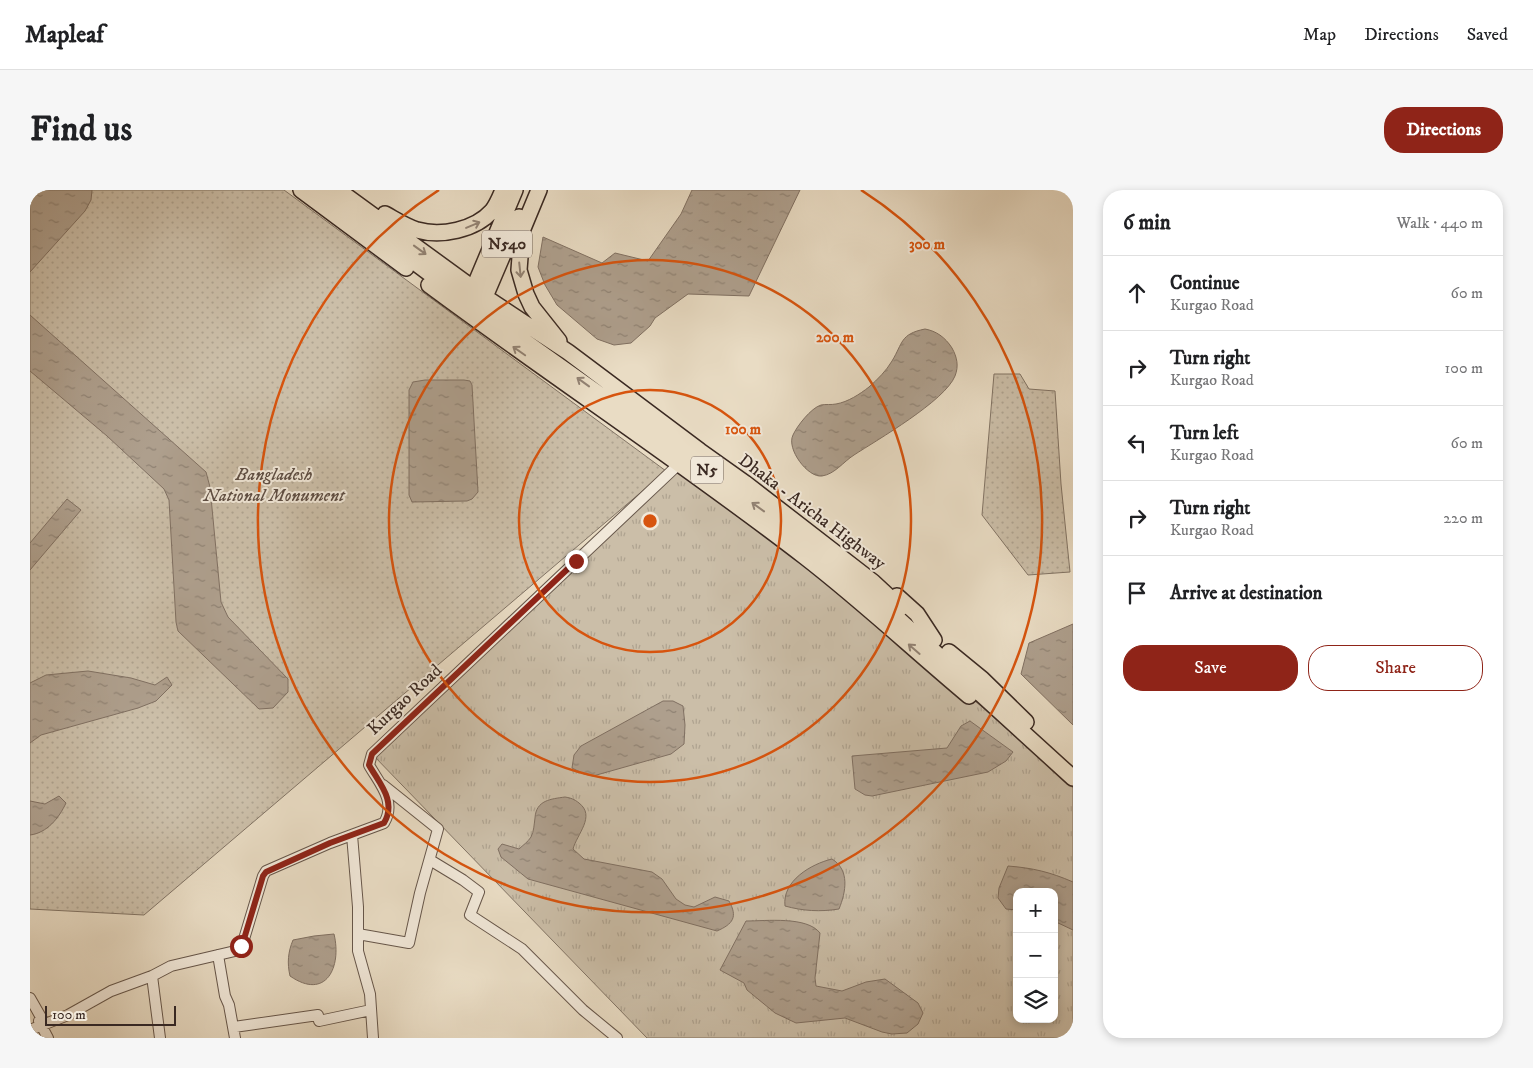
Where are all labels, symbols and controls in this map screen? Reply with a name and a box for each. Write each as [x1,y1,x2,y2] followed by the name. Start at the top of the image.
[25,20,104,50] text: Mapleaf
[1303,24,1336,46] text: Map
[1364,24,1439,46] text: Directions
[1467,24,1508,46] text: Saved
[1384,107,1503,153] button: Directions
[30,108,132,152] text: Find us
[1123,210,1171,236] text: 6 min
[1397,213,1483,233] text: Walk · 440 m
[465,219,480,229] one-way arrow
[482,231,532,258] road number: N540
[909,235,946,254] text: 300 m
[413,245,427,255] one-way arrow
[515,262,525,278] one-way arrow
[1170,272,1240,295] text: Continue
[1123,279,1151,307] icon: ahead
[1451,283,1483,303] text: 60 m
[1170,295,1254,315] text: Kurgao Road
[816,328,855,347] text: 200 m
[513,346,527,356] one-way arrow
[1170,347,1250,370] text: Turn right
[1123,354,1151,382] icon: right
[1445,358,1483,378] text: 100 m
[1170,370,1254,390] text: Kurgao Road
[576,377,590,387] one-way arrow
[725,420,762,439] text: 100 m
[1170,422,1239,445] text: Turn left
[1123,429,1151,457] icon: left
[1451,433,1483,453] text: 60 m
[1170,445,1254,465] text: Kurgao Road
[734,449,890,575] street label: Dhaka - Aricha Highway
[691,456,723,484] road number: N5
[202,464,346,507] park label: Bangladesh National Monument
[1170,497,1250,520] text: Turn right
[751,502,765,512] one-way arrow
[1123,504,1151,532] icon: right
[1443,508,1483,528] text: 220 m
[641,512,659,530] centre of rings
[1170,520,1254,540] text: Kurgao Road
[565,550,588,573] route end
[1123,579,1151,607] icon: arrive
[1170,582,1322,605] text: Arrive at destination
[908,644,921,655] one-way arrow
[1123,645,1298,691] button: Save
[1308,645,1483,691] button: Share
[363,660,447,740] street label: Kurgao Road
[1013,888,1058,1023] map controls
[1013,888,1058,933] button: +
[1013,933,1058,978] button: −
[230,935,253,958] route start
[1013,978,1058,1023] button: layers
[45,1003,176,1026] scale bar
[52,1006,86,1024] text: 100 m

